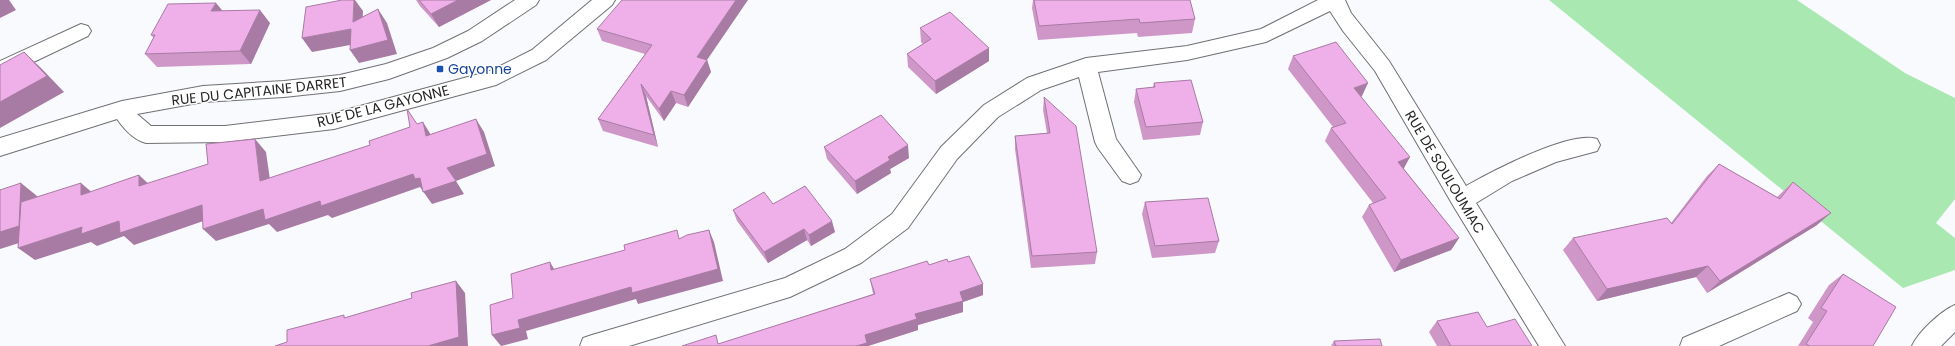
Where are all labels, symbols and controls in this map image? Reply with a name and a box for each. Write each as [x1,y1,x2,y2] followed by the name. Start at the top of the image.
[448,59,512,79] place label: Gayonne
[435,64,445,74] marker: Gayonne
[170,72,348,110] street label: RUE DU CAPITAINE DARRET
[315,80,451,132] street label: RUE DE LA GAYONNE
[1400,107,1490,237] street label: RUE DE SOULOUMIAC

